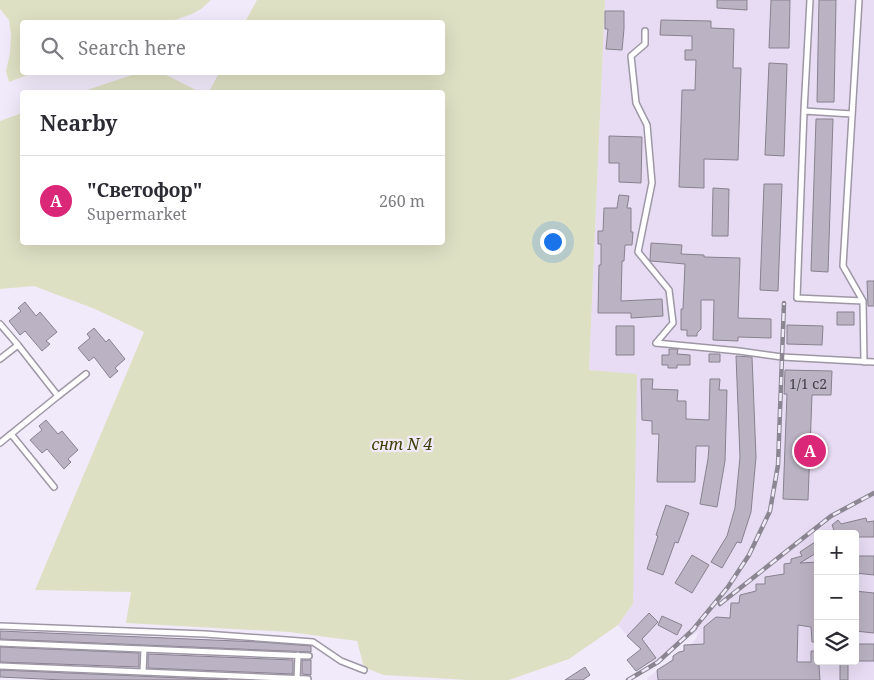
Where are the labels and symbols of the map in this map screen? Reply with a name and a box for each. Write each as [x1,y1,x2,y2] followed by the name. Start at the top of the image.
[540,229,566,255] your location
[789,374,827,393] house number: 1/1 с2
[794,432,826,470] pin: A
[371,433,433,455] park label: снт N 4

